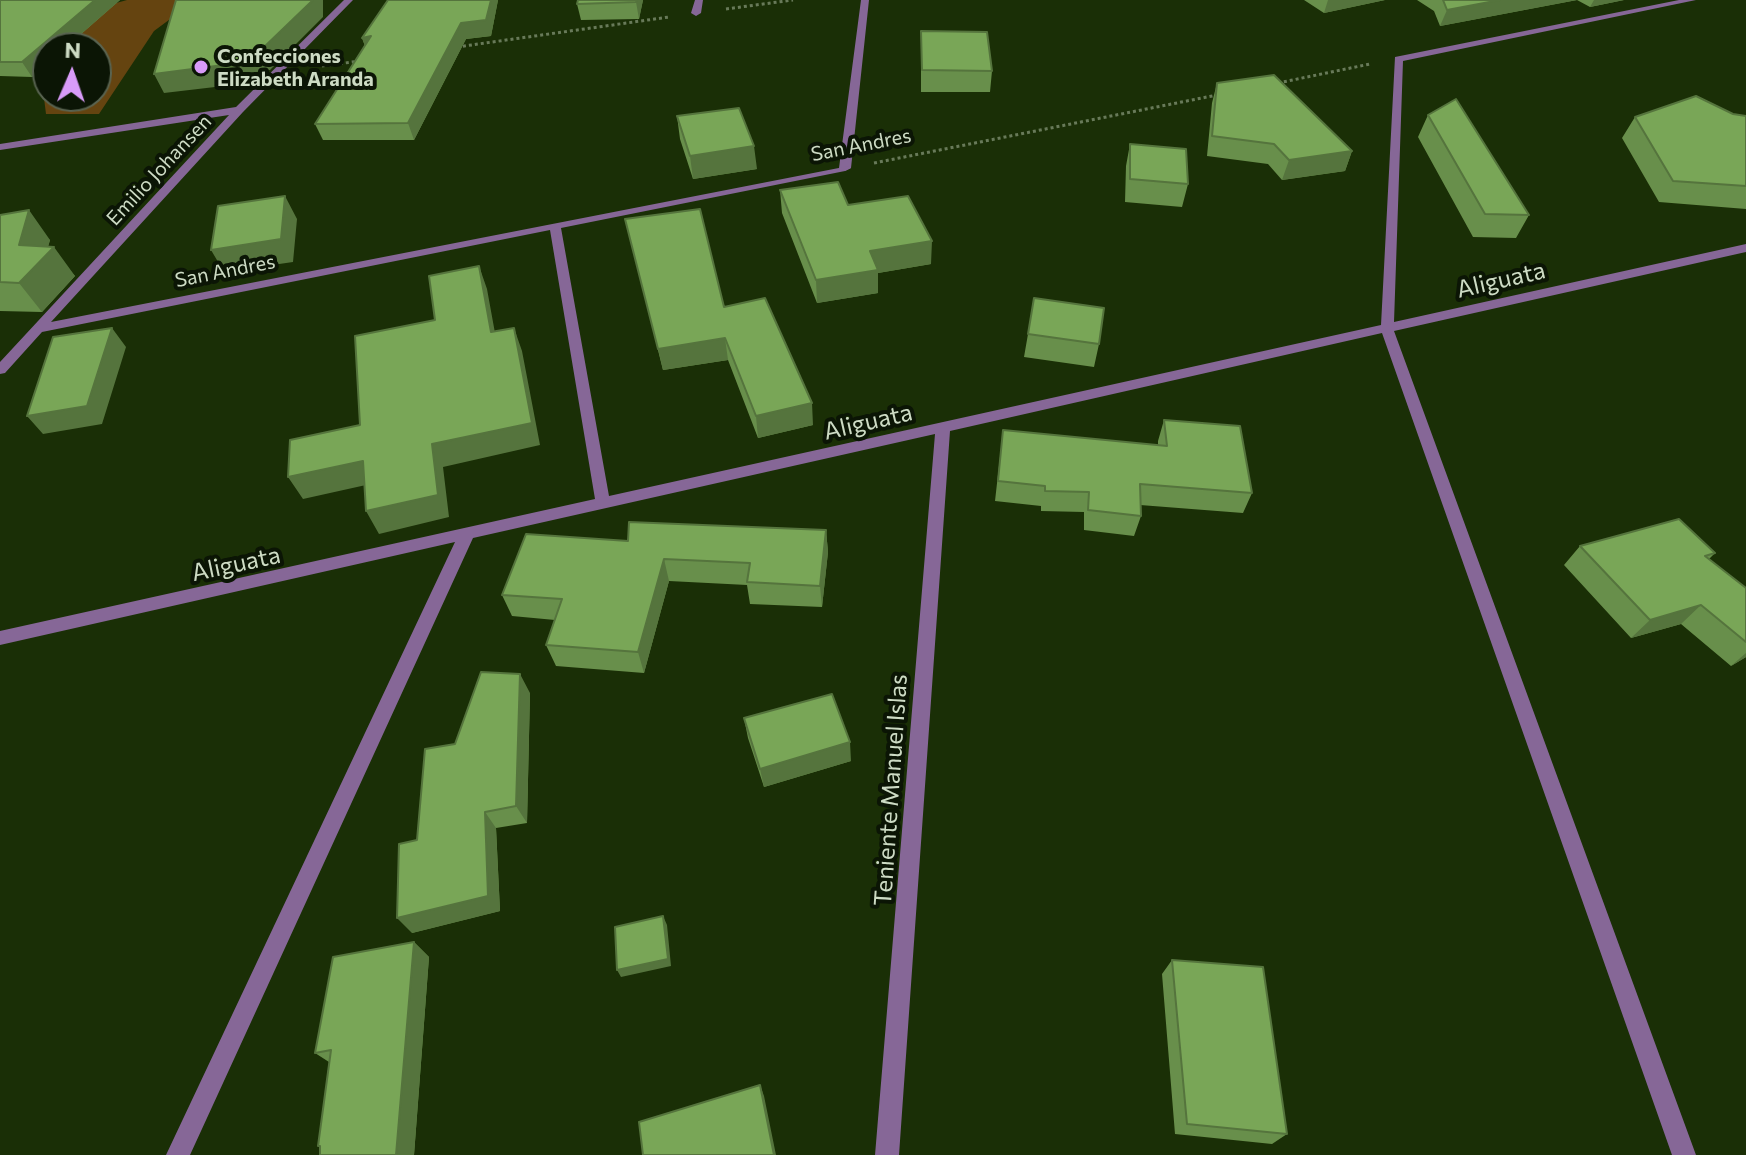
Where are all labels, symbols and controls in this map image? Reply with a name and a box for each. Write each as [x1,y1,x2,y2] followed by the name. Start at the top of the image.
[32,32,112,112] north arrow
[64,36,82,63] text: N
[217,44,374,91] place label: Confecciones Elizabeth Aranda
[192,58,210,76] marker: Confecciones Elizabeth Aranda
[102,110,216,230] street label: Emilio Johansen
[809,124,913,166] street label: San Andres
[173,250,277,292] street label: San Andres
[1454,256,1548,304] street label: Aliguata
[821,398,915,446] street label: Aliguata
[189,541,283,587] street label: Aliguata
[869,673,913,907] street label: Teniente Manuel Islas

